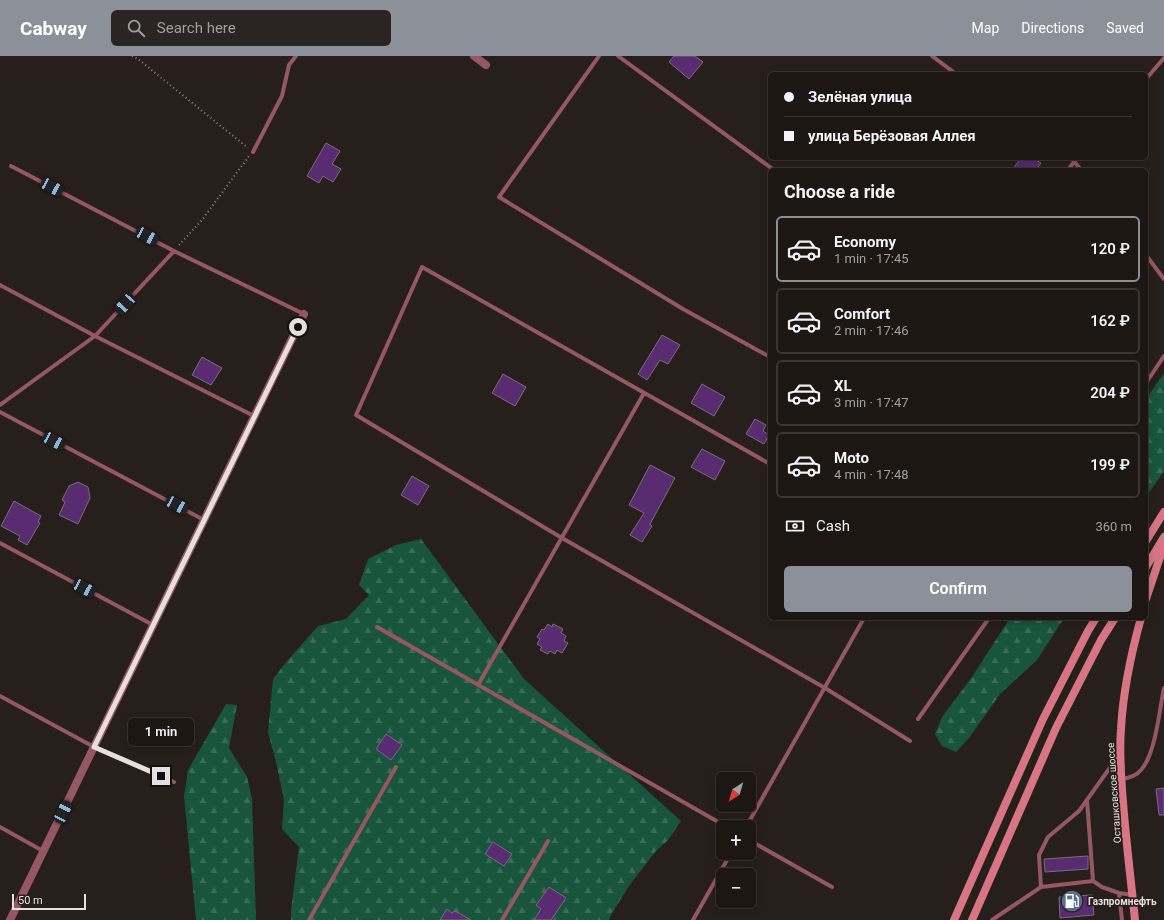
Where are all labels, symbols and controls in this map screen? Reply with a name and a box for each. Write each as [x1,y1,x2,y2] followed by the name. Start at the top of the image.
[111,10,391,46] search box
[20,17,87,40] text: Cabway
[125,17,147,39] icon: search
[157,19,236,37] text: Search here
[972,20,999,36] text: Map
[1021,20,1084,36] text: Directions
[1106,20,1144,36] text: Saved
[808,88,912,106] text: Зелёная улица
[808,127,976,145] text: улица Берёзовая Аллея
[39,176,65,198] car
[784,181,895,202] text: Choose a ride
[134,225,160,247] car
[786,231,822,267] icon: car
[834,233,896,251] text: Economy
[1090,240,1130,258] text: 120 ₽
[834,251,909,266] text: 1 min · 17:45
[113,291,137,317] car
[786,303,822,339] icon: car
[834,305,890,323] text: Comfort
[1090,312,1130,330] text: 162 ₽
[289,318,307,336] route start
[834,323,909,338] text: 2 min · 17:46
[786,375,822,411] icon: car
[834,377,852,395] text: XL
[1090,384,1130,402] text: 204 ₽
[834,395,909,410] text: 3 min · 17:47
[41,430,67,452] car
[786,447,822,483] icon: car
[834,449,869,467] text: Moto
[1090,456,1130,474] text: 199 ₽
[834,467,909,482] text: 4 min · 17:48
[164,494,190,516] car
[784,515,806,537] icon: cash
[816,517,850,535] text: Cash
[1095,519,1132,534] text: 360 m
[784,566,1132,612] button: Confirm
[71,577,97,599] car
[128,718,194,746] callout: 1 min
[145,724,177,739] text: 1 min
[1105,742,1123,844] street label: Осташковское шоссе
[152,767,170,785] route end
[716,772,756,812] north arrow
[716,772,756,908] map controls
[52,799,74,825] car
[716,820,756,860] button: +
[716,868,756,908] button: −
[1059,888,1085,914] fuel station icon: Газпромнефть
[12,892,86,911] scale bar
[18,894,43,907] text: 50 m
[1088,896,1157,907] place label: Газпромнефть

